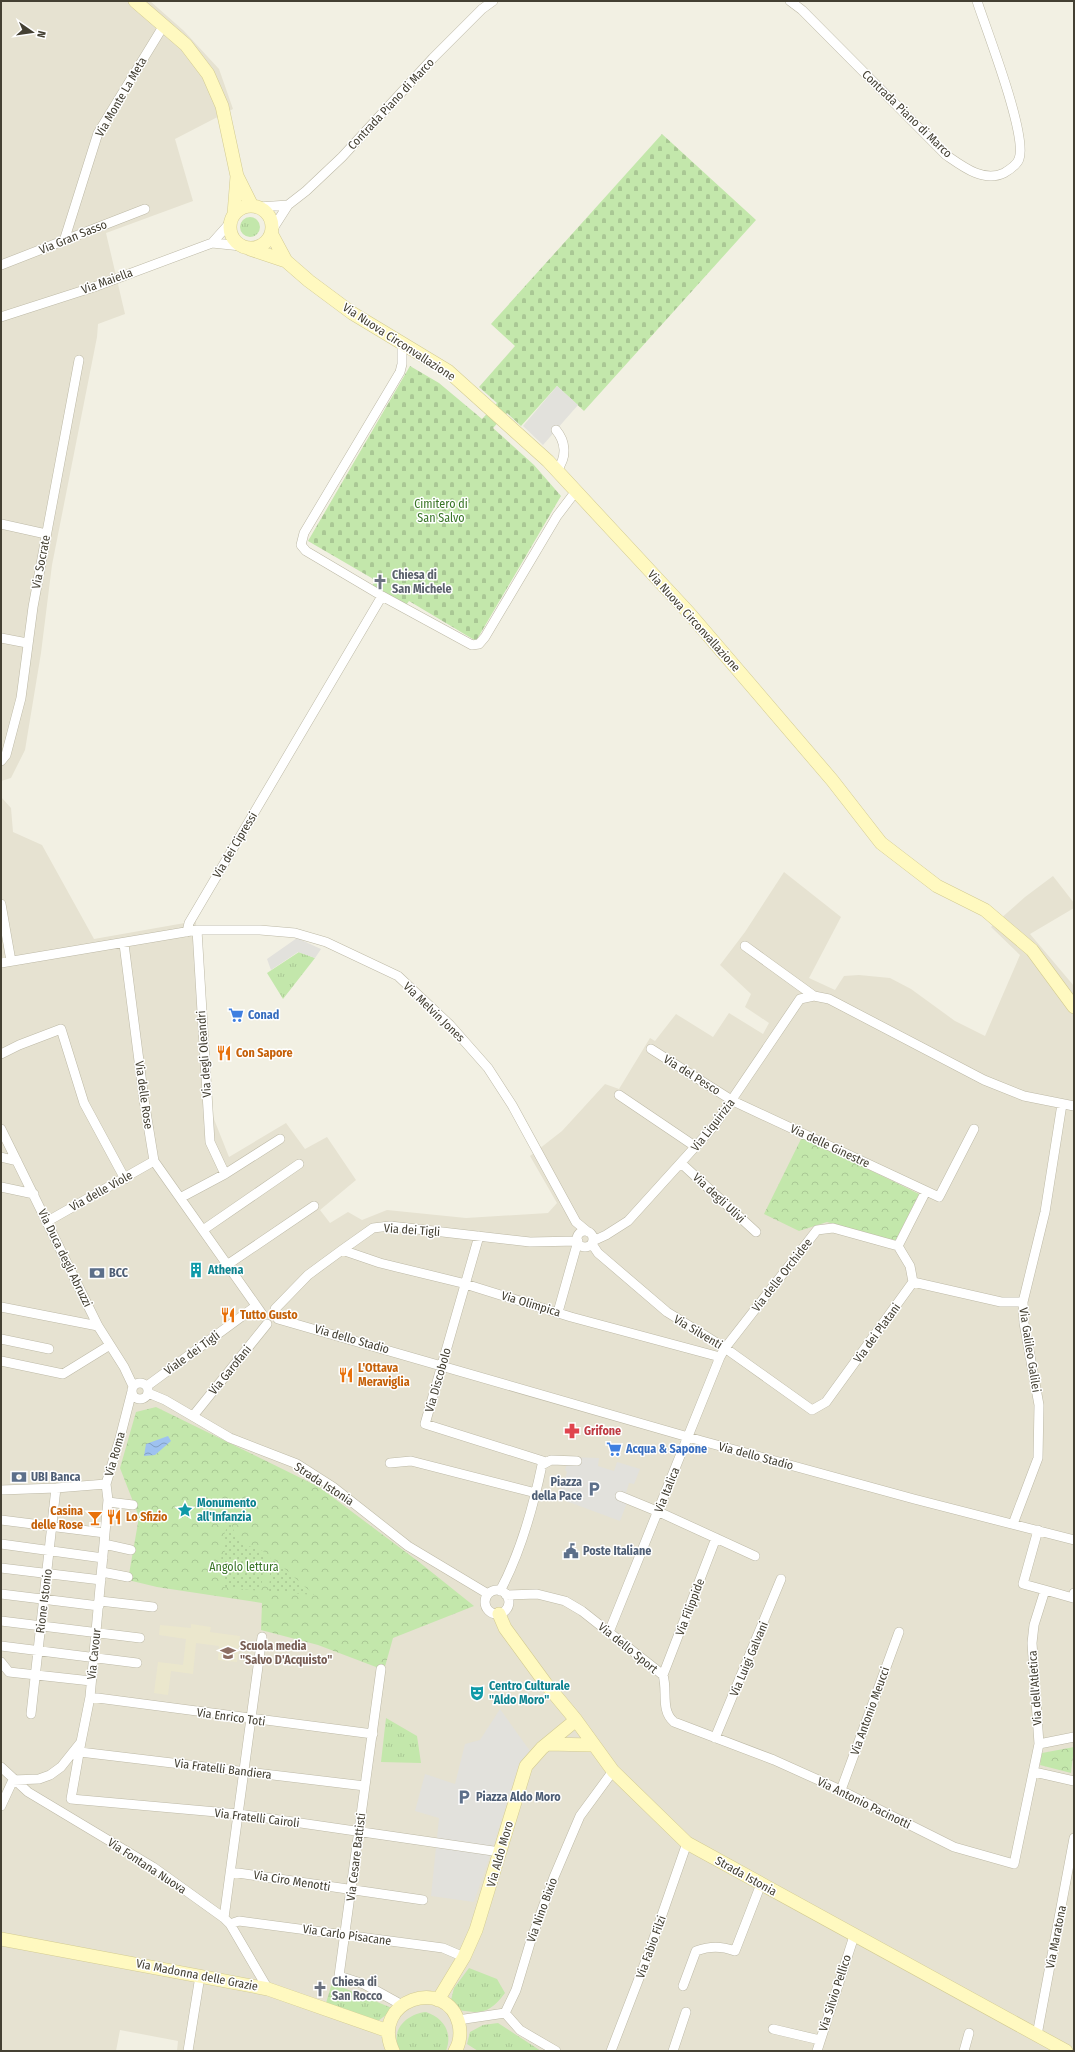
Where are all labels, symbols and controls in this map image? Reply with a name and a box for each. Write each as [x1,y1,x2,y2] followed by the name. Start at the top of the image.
[12,12,52,52] north arrow
[34,29,48,39] text: N
[93,55,150,139] street label: Via Monte La Meta
[345,55,437,153] street label: Contrada Piano di Marco
[859,67,955,161] street label: Contrada Piano di Marco
[37,217,109,257] street label: Via Gran Sasso
[80,265,135,297] street label: Via Maiella
[340,300,458,384] street label: Via Nuova Circonvallazione
[414,497,468,525] park label: Cimitero di San Salvo
[29,534,53,590] street label: Via Socrate
[645,567,743,675] street label: Via Nuova Circonvallazione
[392,568,452,596] place label: Chiesa di San Michele
[371,573,389,591] church icon: Chiesa di San Michele
[210,809,260,881] street label: Via dei Cipressi
[400,979,468,1045] street label: Via Melvin Jones
[227,1006,245,1024] supermarket icon: Conad
[248,1008,279,1022] place label: Conad
[194,1010,214,1098] street label: Via degli Oleandri
[215,1044,233,1062] restaurant icon: Con Sapore
[236,1046,293,1060] place label: Con Sapore
[661,1052,723,1098] street label: Via del Pesco
[132,1060,156,1130] street label: Via delle Rose
[688,1096,738,1154] street label: Via Liquirizia
[788,1121,872,1171] street label: Via delle Ginestre
[67,1168,135,1214] street label: Via delle Viole
[690,1170,748,1226] street label: Via degli Ulivi
[35,1207,95,1309] street label: Via Duca degli Abruzzi
[383,1221,441,1239] street label: Via dei Tigli
[749,1235,815,1315] street label: Via delle Orchidee
[187,1261,205,1279] building icon: Athena
[207,1263,243,1277] place label: Athena
[88,1264,106,1282] bank icon: BCC
[109,1266,129,1280] place label: BCC
[500,1288,562,1320] street label: Via Olimpica
[851,1300,903,1366] street label: Via dei Platani
[219,1306,237,1324] restaurant icon: Tutto Gusto
[1016,1307,1044,1393] street label: Via Galileo Galilei
[240,1308,298,1322] place label: Tutto Gusto
[671,1312,725,1352] street label: Via Silventi
[313,1322,391,1356] street label: Via dello Stadio
[161,1328,223,1378] street label: Viale dei Tigli
[206,1343,254,1397] street label: Via Garofani
[422,1346,454,1414] street label: Via Discobolo
[358,1361,410,1389] place label: L'Ottava Meraviglia
[337,1366,355,1384] restaurant icon: L'Ottava Meraviglia
[563,1422,581,1440] pharmacy icon: Grifone
[584,1424,621,1438] place label: Grifone
[102,1430,128,1478] street label: Via Roma
[717,1439,795,1473] street label: Via dello Stadio
[605,1440,623,1458] supermarket icon: Acqua & Sapone
[625,1442,707,1456] place label: Acqua & Sapone
[292,1460,357,1509] street label: Strada Istonia
[652,1465,682,1515] street label: Via Italica
[10,1468,28,1486] bank icon: UBI Banca
[31,1470,81,1484] place label: UBI Banca
[531,1475,582,1503] place label: Piazza della Pace
[585,1480,603,1498] parking icon: Piazza della Pace
[197,1496,257,1524] place label: Monumento all'Infanzia
[176,1501,194,1519] place icon: Monumento all'Infanzia
[31,1504,83,1532] place label: Casina delle Rose
[105,1508,123,1526] restaurant icon: Lo Sfizio
[86,1509,104,1527] bar icon: Casina delle Rose
[126,1510,168,1524] place label: Lo Sfizio
[562,1542,580,1560] public building icon: Poste Italiane
[583,1544,651,1558] place label: Poste Italiane
[209,1560,279,1574] park label: Angolo lettura
[33,1568,55,1634] street label: Rione Istonio
[673,1576,707,1638] street label: Via Filippide
[595,1620,661,1676] street label: Via dello Sport
[727,1620,771,1698] street label: Via Luigi Galvani
[84,1627,104,1680] street label: Via Cavour
[240,1639,332,1667] place label: Scuola media "Salvo D'Acquisto"
[219,1644,237,1662] school or university icon: Scuola media "Salvo D'Acquisto"
[1025,1650,1045,1726] street label: Via dell'Atletica
[848,1665,892,1757] street label: Via Antonio Meucci
[489,1679,570,1707] place label: Centro Culturale "Aldo Moro"
[468,1684,486,1702] theatre icon: Centro Culturale "Aldo Moro"
[196,1705,266,1729] street label: Via Enrico Toti
[173,1756,273,1782] street label: Via Fratelli Bandiera
[815,1774,913,1832] street label: Via Antonio Pacinotti
[455,1788,473,1806] parking icon: Piazza Aldo Moro
[476,1790,561,1804] place label: Piazza Aldo Moro
[214,1806,300,1830] street label: Via Fratelli Cairoli
[344,1812,368,1902] street label: Via Cesare Battisti
[484,1819,516,1889] street label: Via Aldo Moro
[105,1835,189,1897] street label: Via Fontana Nuova
[713,1853,779,1899] street label: Strada Istonia
[252,1868,332,1894] street label: Via Ciro Menotti
[524,1876,560,1944] street label: Via Nino Bixio
[1043,1904,1069,1970] street label: Via Maratona
[633,1914,669,1980] street label: Via Fabio Filzi
[302,1922,392,1948] street label: Via Carlo Pisacane
[816,1953,854,2033] street label: Via Silvio Pellico
[135,1956,259,1994] street label: Via Madonna delle Grazie
[332,1975,383,2003] place label: Chiesa di San Rocco
[311,1980,329,1998] church icon: Chiesa di San Rocco

